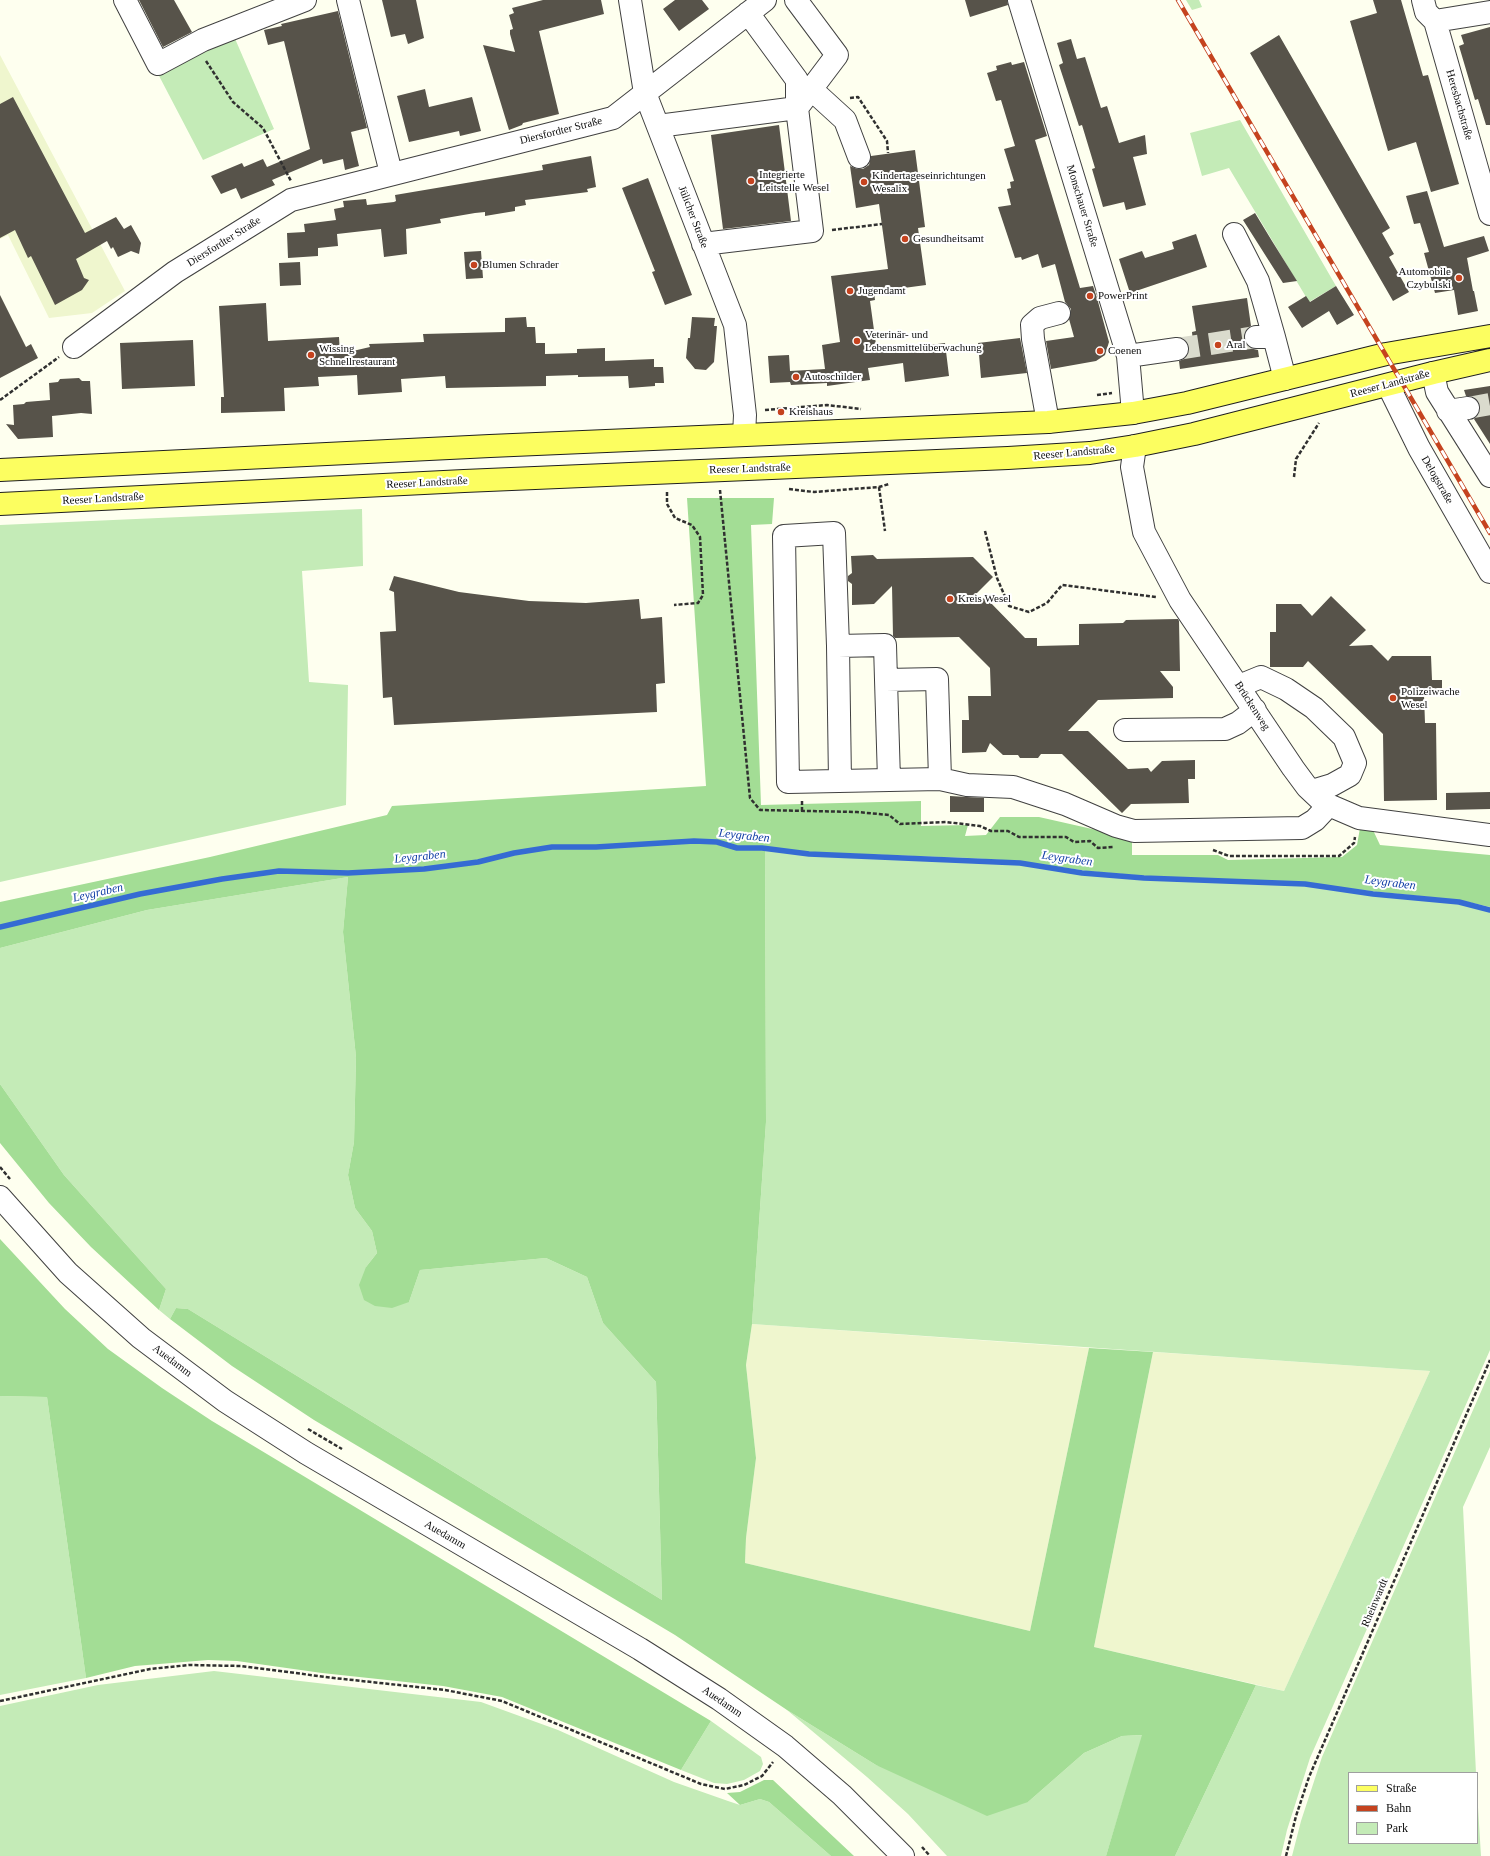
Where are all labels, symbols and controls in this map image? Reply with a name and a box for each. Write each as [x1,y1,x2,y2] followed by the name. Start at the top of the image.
[1443,68,1475,142] street label: Heresbachstraße
[518,114,604,148] street label: Diersfordter Straße
[1063,163,1101,249] street label: Monschauer Straße
[759,168,829,194] place label: Integrierte Leitstelle Wesel
[872,169,986,195] place label: Kindertageseinrichtungen Wesalix
[746,176,756,186] marker: Integrierte Leitstelle Wesel
[859,177,869,187] marker: Kindertageseinrichtungen Wesalix
[675,184,711,250] street label: Jülicher Straße
[185,214,263,270] street label: Diersfordter Straße
[913,232,984,246] place label: Gesundheitsamt
[900,234,910,244] marker: Gesundheitsamt
[482,258,559,272] place label: Blumen Schrader
[469,260,479,270] marker: Blumen Schrader
[1398,265,1451,291] place label: Automobile Czybulski
[1454,273,1464,283] marker: Automobile Czybulski
[858,284,906,298] place label: Jugendamt
[845,286,855,296] marker: Jugendamt
[1098,289,1148,303] place label: PowerPrint
[1085,291,1095,301] marker: PowerPrint
[865,328,982,354] place label: Veterinär- und Lebensmittelüberwachung
[852,336,862,346] marker: Veterinär- und Lebensmittelüberwachung
[1226,338,1246,352] place label: Aral
[1213,340,1223,350] marker: Aral
[319,342,395,368] place label: Wissing Schnellrestaurant
[1108,344,1142,358] place label: Coenen
[1095,346,1105,356] marker: Coenen
[306,350,316,360] marker: Wissing Schnellrestaurant
[1349,367,1431,401] street label: Reeser Landstraße
[804,370,861,384] place label: Autoschilder
[791,372,801,382] marker: Autoschilder
[789,405,833,419] place label: Kreishaus
[776,407,786,417] marker: Kreishaus
[1033,443,1115,463] street label: Reeser Landstraße
[1418,454,1456,506] street label: Delogstraße
[709,461,791,477] street label: Reeser Landstraße
[386,474,468,492] street label: Reeser Landstraße
[62,490,144,508] street label: Reeser Landstraße
[958,592,1011,606] place label: Kreis Wesel
[945,594,955,604] marker: Kreis Wesel
[1231,679,1273,733] street label: Brückenweg
[1401,685,1460,711] place label: Polizeiwache Wesel
[1388,693,1398,703] marker: Polizeiwache Wesel
[718,826,770,846] water label: Leygraben
[394,847,446,867] water label: Leygraben
[1041,848,1093,870] water label: Leygraben
[1364,873,1416,893] water label: Leygraben
[71,880,125,906] water label: Leygraben
[150,1342,194,1380] street label: Auedamm
[422,1518,468,1552] street label: Auedamm
[1359,1577,1391,1629] street label: Rheinwardt
[699,1684,745,1720] street label: Auedamm
[1348,1772,1478,1844] legend
[1386,1781,1417,1795] text: Straße
[1386,1801,1411,1815] text: Bahn
[1386,1821,1408,1835] text: Park

